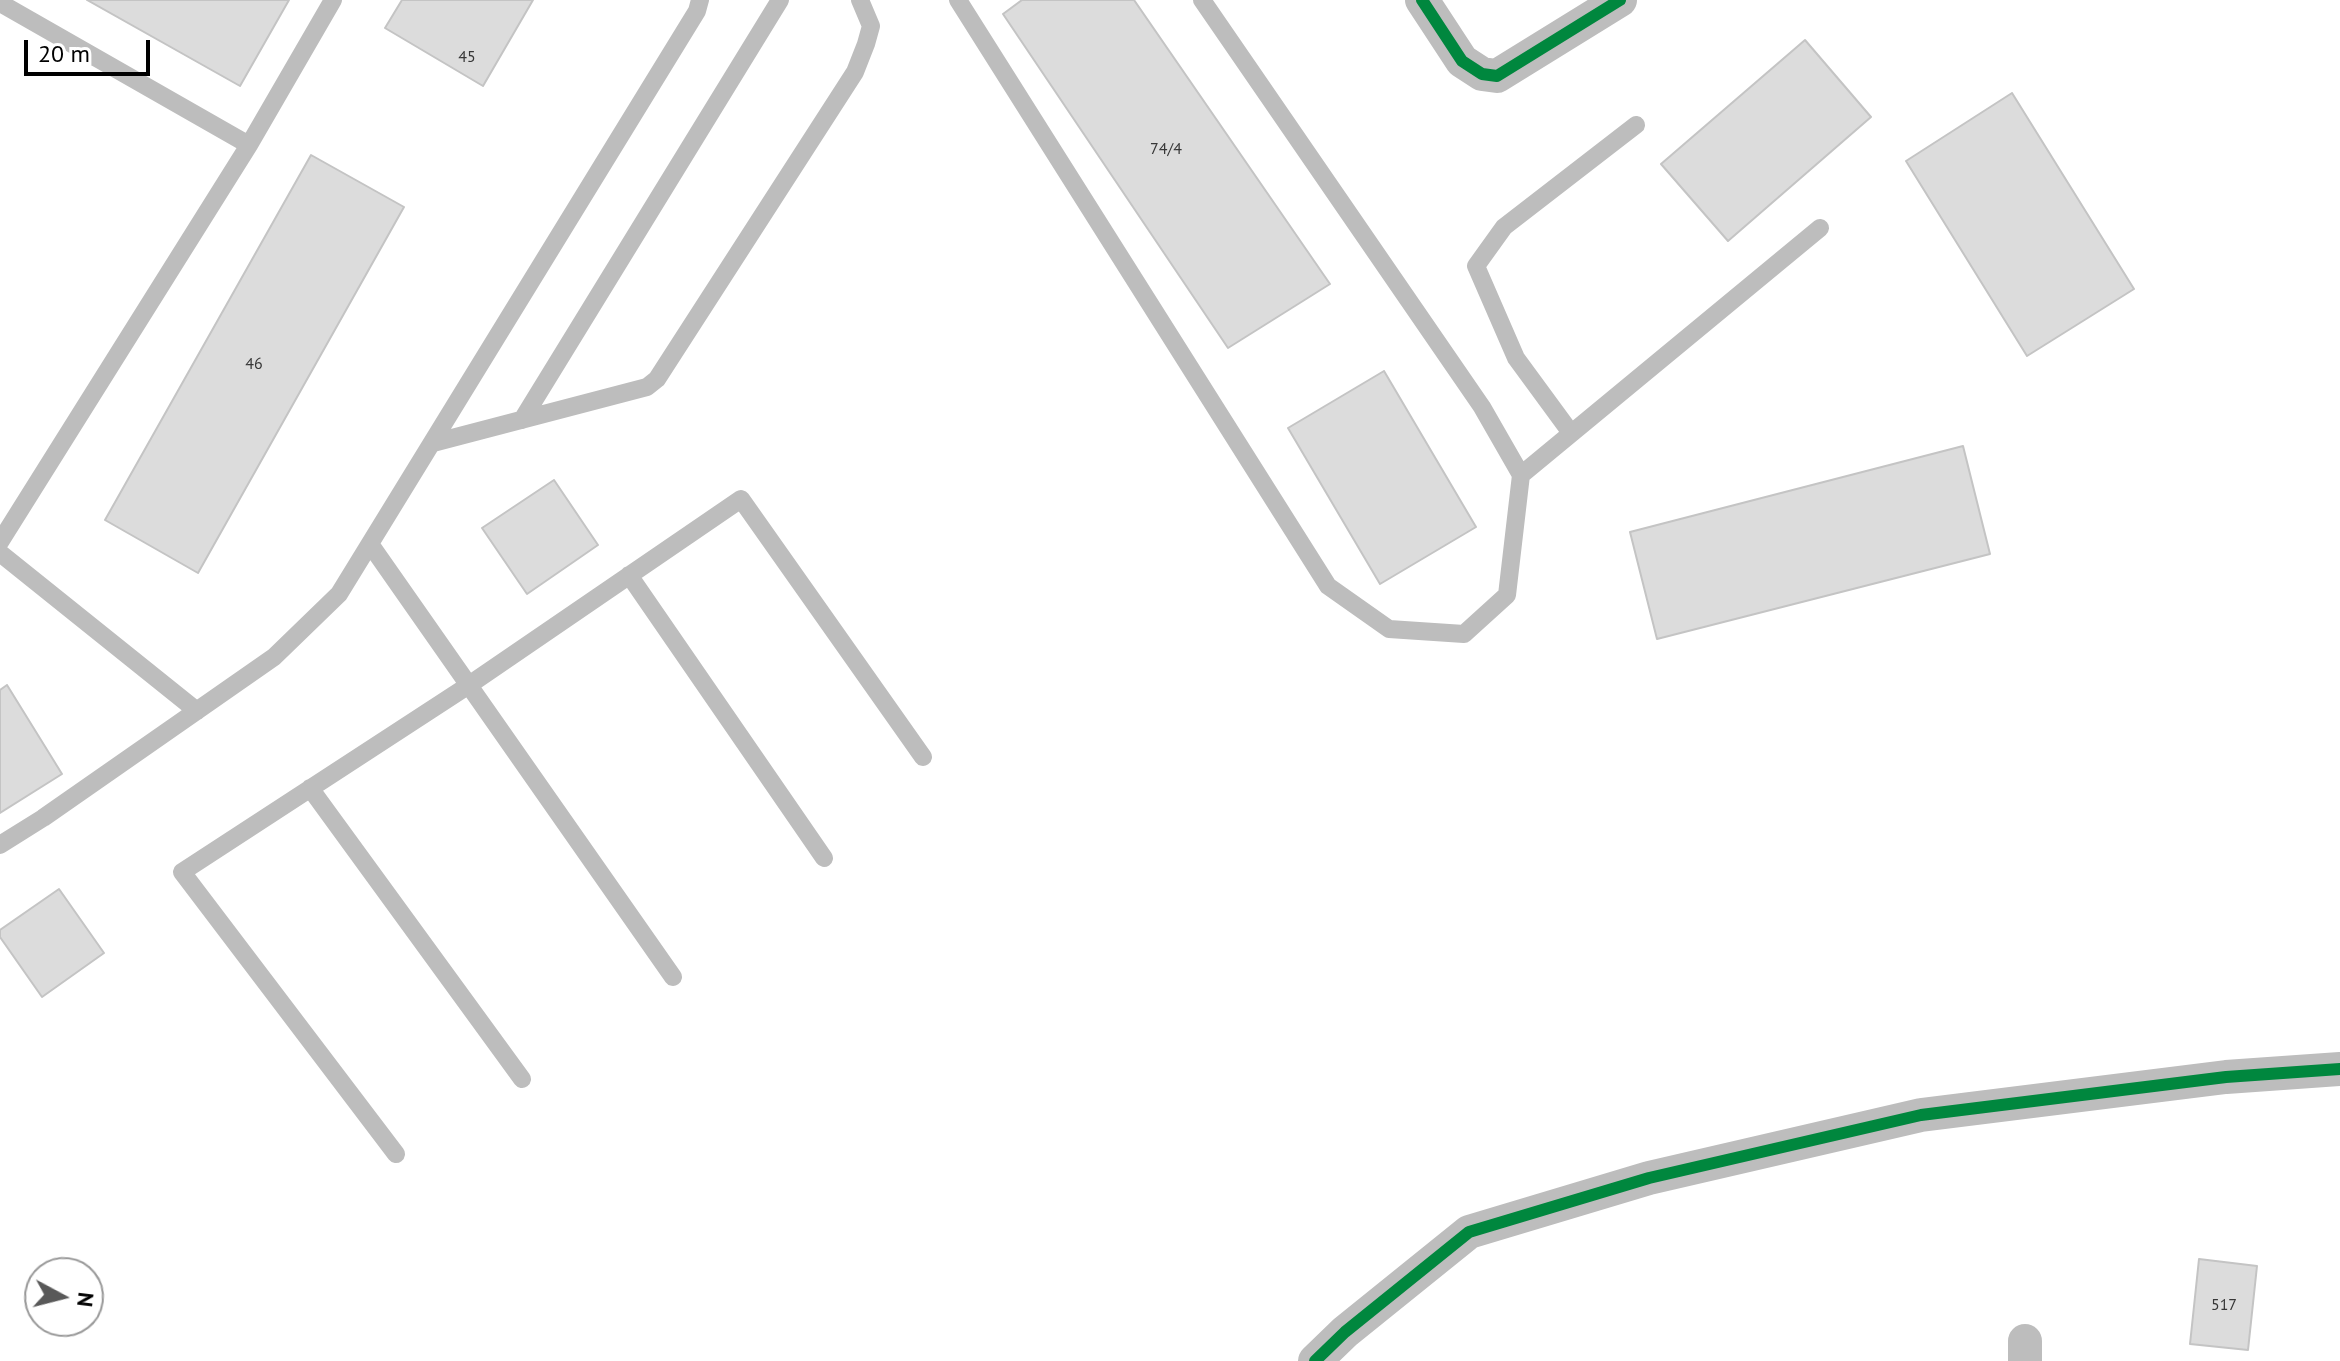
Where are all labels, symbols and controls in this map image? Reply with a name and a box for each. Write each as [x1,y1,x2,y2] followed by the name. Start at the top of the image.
[28,24,154,74] scale bar
[38,38,90,69] text: 20 m
[458,47,476,67] house number: 45
[1150,139,1182,159] house number: 74/4
[245,354,263,374] house number: 46
[24,1257,104,1337] north arrow
[71,1291,101,1309] text: N
[2211,1295,2237,1315] house number: 517

